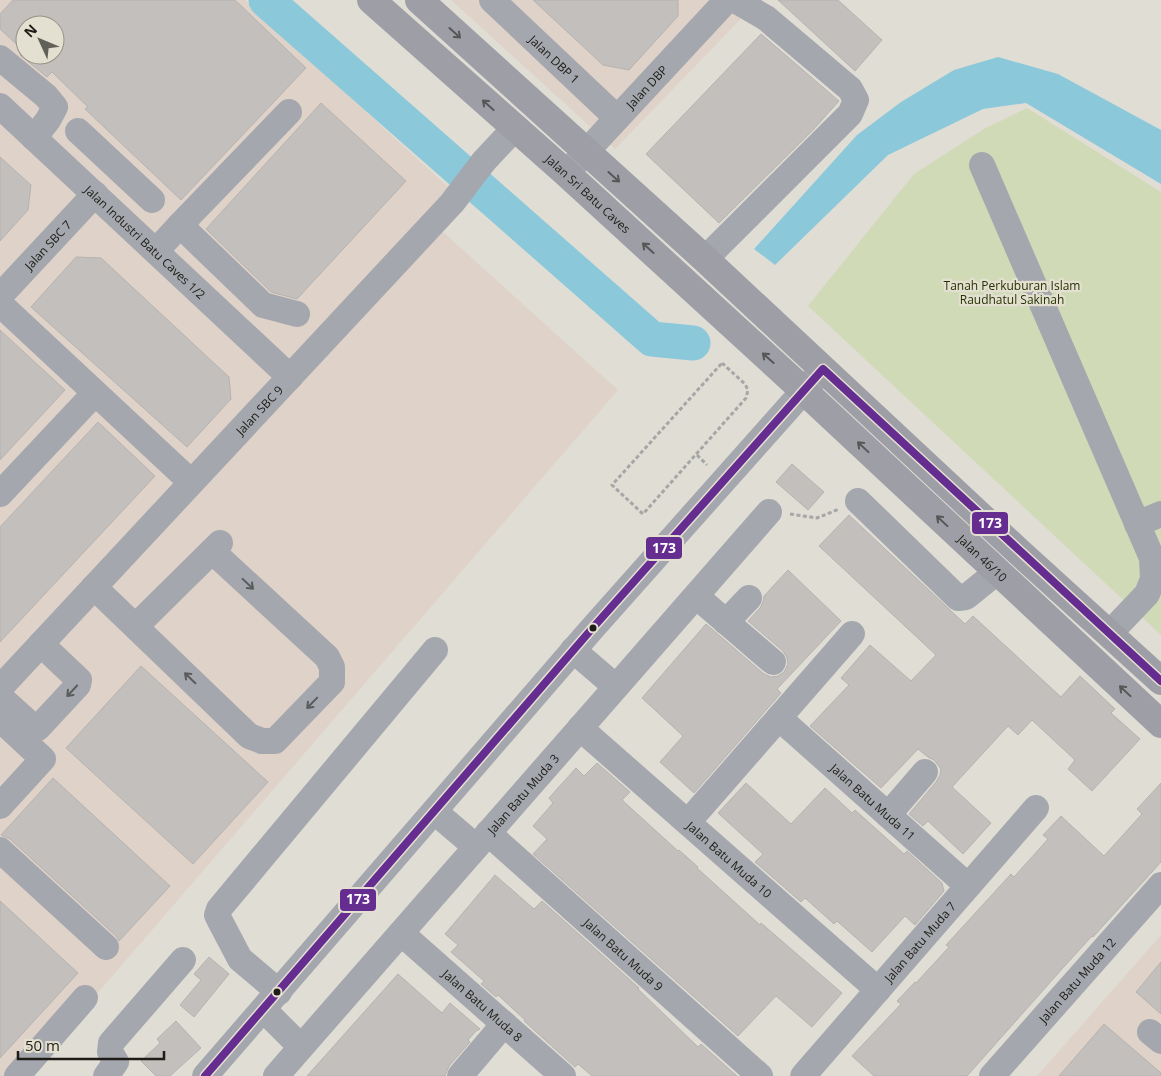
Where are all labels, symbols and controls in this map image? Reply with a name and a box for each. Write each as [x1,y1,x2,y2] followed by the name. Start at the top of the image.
[15,15,65,65] north arrow
[19,20,41,41] text: N
[448,27,461,39] one-way arrow
[525,30,584,87] street label: Jalan DBP 1
[621,61,671,113] street label: Jalan DBP
[481,99,494,111] one-way arrow
[541,150,635,237] street label: Jalan Sri Batu Caves
[608,171,621,183] one-way arrow
[80,180,210,303] street label: Jalan Industri Batu Caves 1/2
[20,216,75,274] street label: Jalan SBC 7
[641,242,654,254] one-way arrow
[944,277,1080,308] park label: Tanah Perkuburan Islam Raudhatul Sakinah
[761,352,774,364] one-way arrow
[231,381,287,439] street label: Jalan SBC 9
[857,441,870,453] one-way arrow
[971,511,1009,535] line badge: 173
[978,513,1002,532] text: 173
[936,515,949,527] one-way arrow
[954,530,1011,585] street label: Jalan 46/10
[645,536,683,560] line badge: 173
[652,538,676,557] text: 173
[241,578,254,590] one-way arrow
[588,623,598,633] unlabelled marker
[184,672,196,685] one-way arrow
[66,685,78,698] one-way arrow
[1119,685,1132,697] one-way arrow
[306,697,318,709] one-way arrow
[482,750,563,838] street label: Jalan Batu Muda 3
[826,759,919,844] street label: Jalan Batu Muda 11
[682,817,776,902] street label: Jalan Batu Muda 10
[339,888,377,912] line badge: 173
[346,889,370,908] text: 173
[879,898,960,986] street label: Jalan Batu Muda 7
[579,913,667,994] street label: Jalan Batu Muda 9
[1034,934,1119,1027] street label: Jalan Batu Muda 12
[438,965,526,1045] street label: Jalan Batu Muda 8
[272,987,282,997] unlabelled marker
[18,1028,164,1060] scale bar
[25,1035,60,1055] text: 50 m

